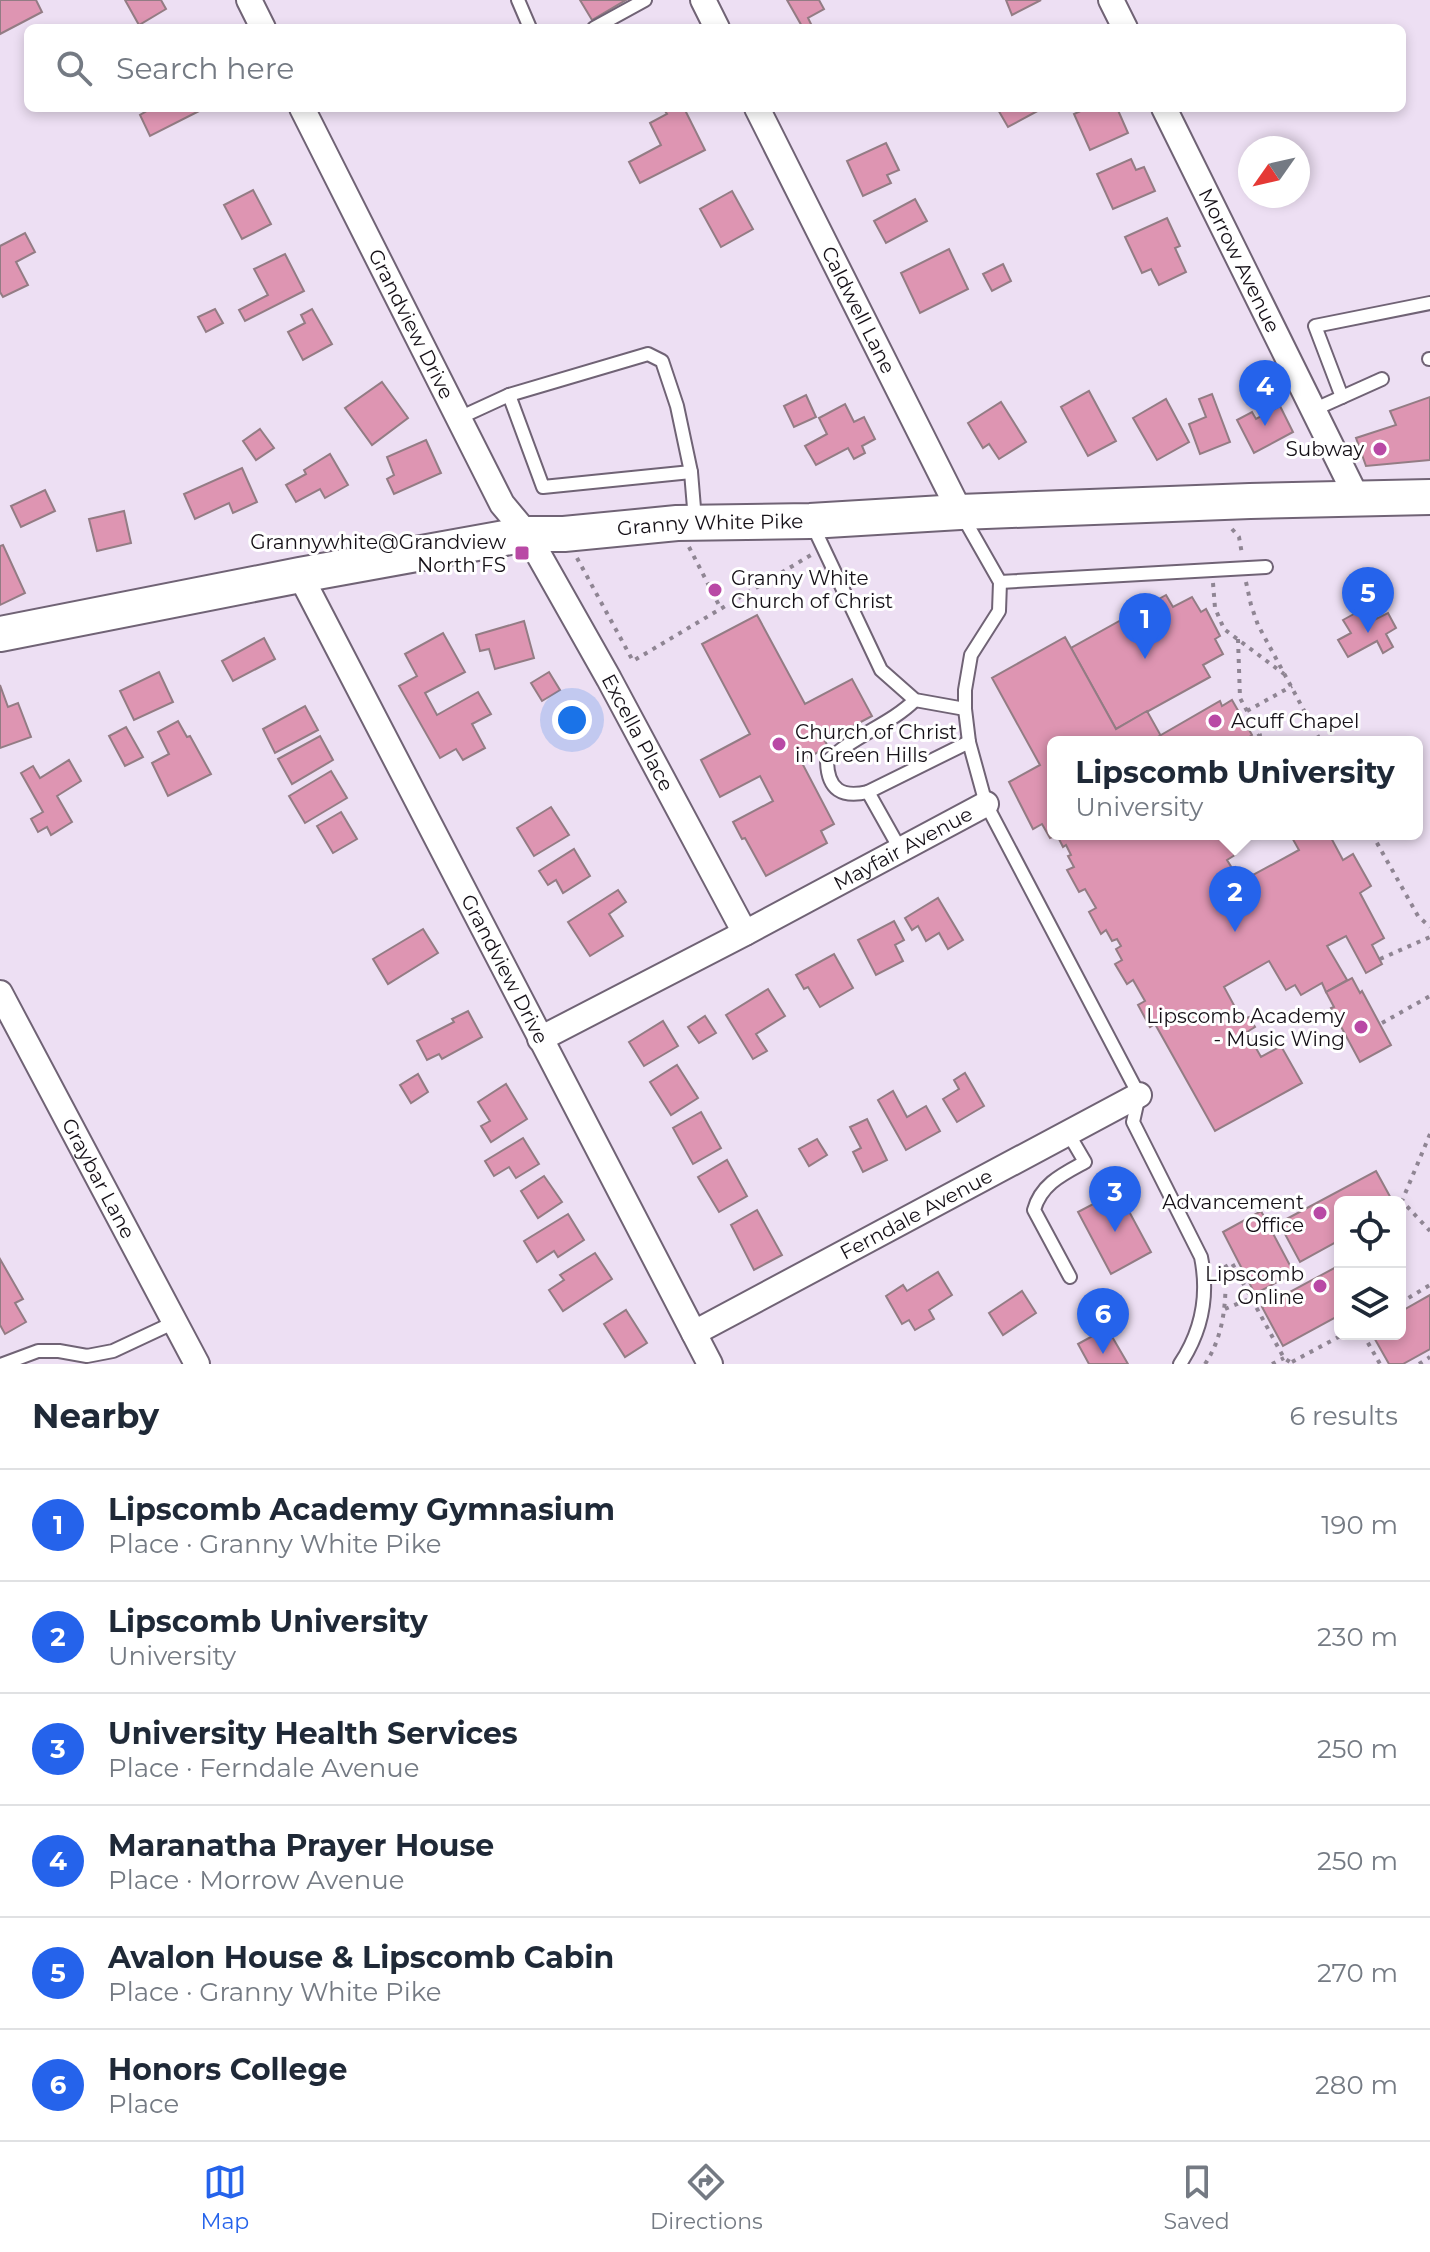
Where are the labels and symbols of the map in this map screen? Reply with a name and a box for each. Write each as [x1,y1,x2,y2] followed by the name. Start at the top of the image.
[1238,136,1310,208] north arrow
[1194,184,1285,336] street label: Morrow Avenue
[816,242,900,378] street label: Caldwell Lane
[363,245,459,403] street label: Grandview Drive
[1239,360,1291,426] pin: 4
[1286,437,1364,461] place label: Subway
[1371,440,1389,458] marker: Subway
[616,509,803,541] street label: Granny White Pike
[250,530,506,577] place label: Grannywhite@Grandview North FS
[513,544,531,562] marker: Grannywhite@Grandview North FS
[731,566,893,613] place label: Granny White Church of Christ
[1342,567,1394,633] pin: 5
[706,581,724,599] marker: Granny White Church of Christ
[1119,593,1171,659] pin: 1
[597,670,679,795] street label: Excella Place
[552,700,592,740] your location
[1231,709,1359,733] place label: Acuff Chapel
[1206,712,1224,730] marker: Acuff Chapel
[795,720,957,767] place label: Church of Christ in Green Hills
[770,735,788,753] marker: Church of Christ in Green Hills
[829,802,977,895] street label: Mayfair Avenue
[1209,866,1261,932] pin: 2
[456,890,553,1048] street label: Grandview Drive
[1146,1004,1345,1051] place label: Lipscomb Academy - Music Wing
[1352,1018,1370,1036] marker: Lipscomb Academy - Music Wing
[57,1114,140,1243] street label: Graybar Lane
[836,1164,997,1265] street label: Ferndale Avenue
[1089,1166,1141,1232] pin: 3
[1162,1190,1304,1237] place label: Advancement Office
[1311,1204,1329,1222] marker: Advancement Office
[1205,1262,1304,1309] place label: Lipscomb Online
[1311,1277,1329,1295] marker: Lipscomb Online
[1077,1288,1129,1354] pin: 6

